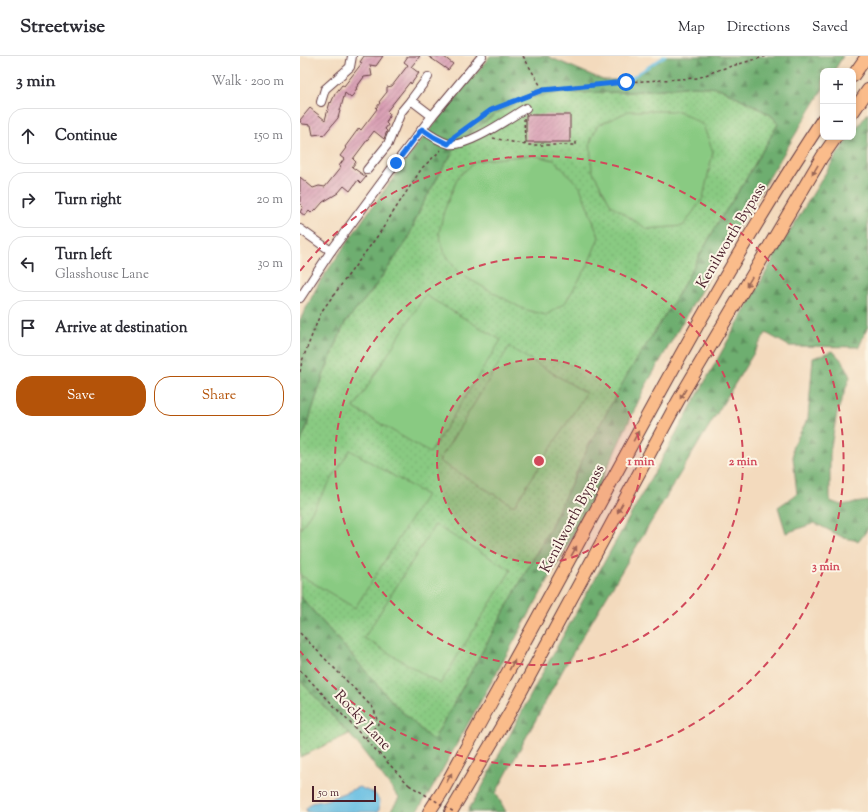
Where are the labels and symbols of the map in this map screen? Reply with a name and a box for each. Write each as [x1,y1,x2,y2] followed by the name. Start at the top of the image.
[617,73,635,91] route start
[387,154,405,172] route end
[811,164,818,176] one-way arrow
[692,179,772,293] street label: Kenilworth Bypass
[745,276,752,288] one-way arrow
[679,388,686,400] one-way arrow
[633,430,639,442] one-way arrow
[626,453,655,471] text: 1 min
[729,453,758,471] text: 2 min
[532,454,546,468] centre of rings
[536,461,610,577] street label: Kenilworth Bypass
[617,502,624,514] one-way arrow
[571,545,578,557] one-way arrow
[812,558,841,576] text: 3 min
[508,659,515,670] one-way arrow
[329,686,395,756] street label: Rocky Lane
[446,773,452,784] one-way arrow
[312,784,376,803] scale bar

